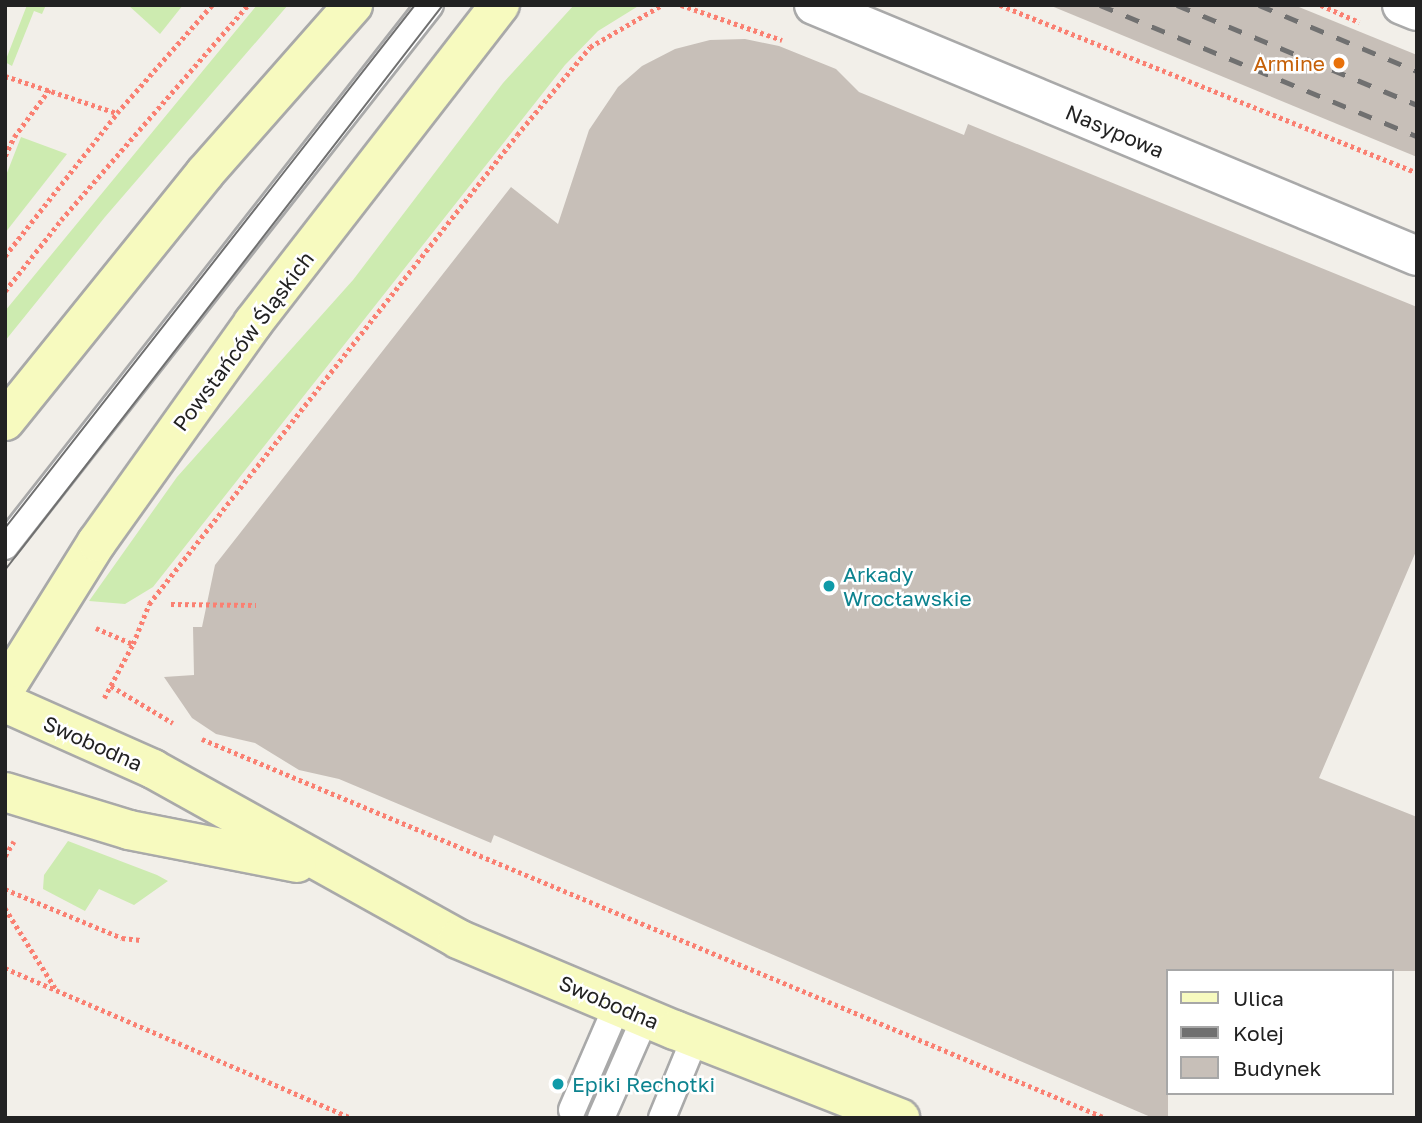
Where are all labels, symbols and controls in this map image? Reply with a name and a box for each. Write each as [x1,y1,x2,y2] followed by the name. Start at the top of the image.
[1253,50,1325,76] place label: Armine
[1331,55,1347,71] marker: Armine
[1062,99,1168,163] street label: Nasypowa
[167,246,319,436] street label: Powstańców Śląskich
[843,561,972,611] place label: Arkady Wrocławskie
[821,578,837,594] marker: Arkady Wrocławskie
[40,710,146,776] street label: Swobodna
[1166,969,1394,1095] legend
[555,970,663,1034] street label: Swobodna
[1233,985,1284,1011] text: Ulica
[1233,1020,1284,1046] text: Kolej
[1233,1055,1321,1081] text: Budynek
[572,1071,715,1097] place label: Epiki Rechotki
[550,1076,566,1092] marker: Epiki Rechotki

